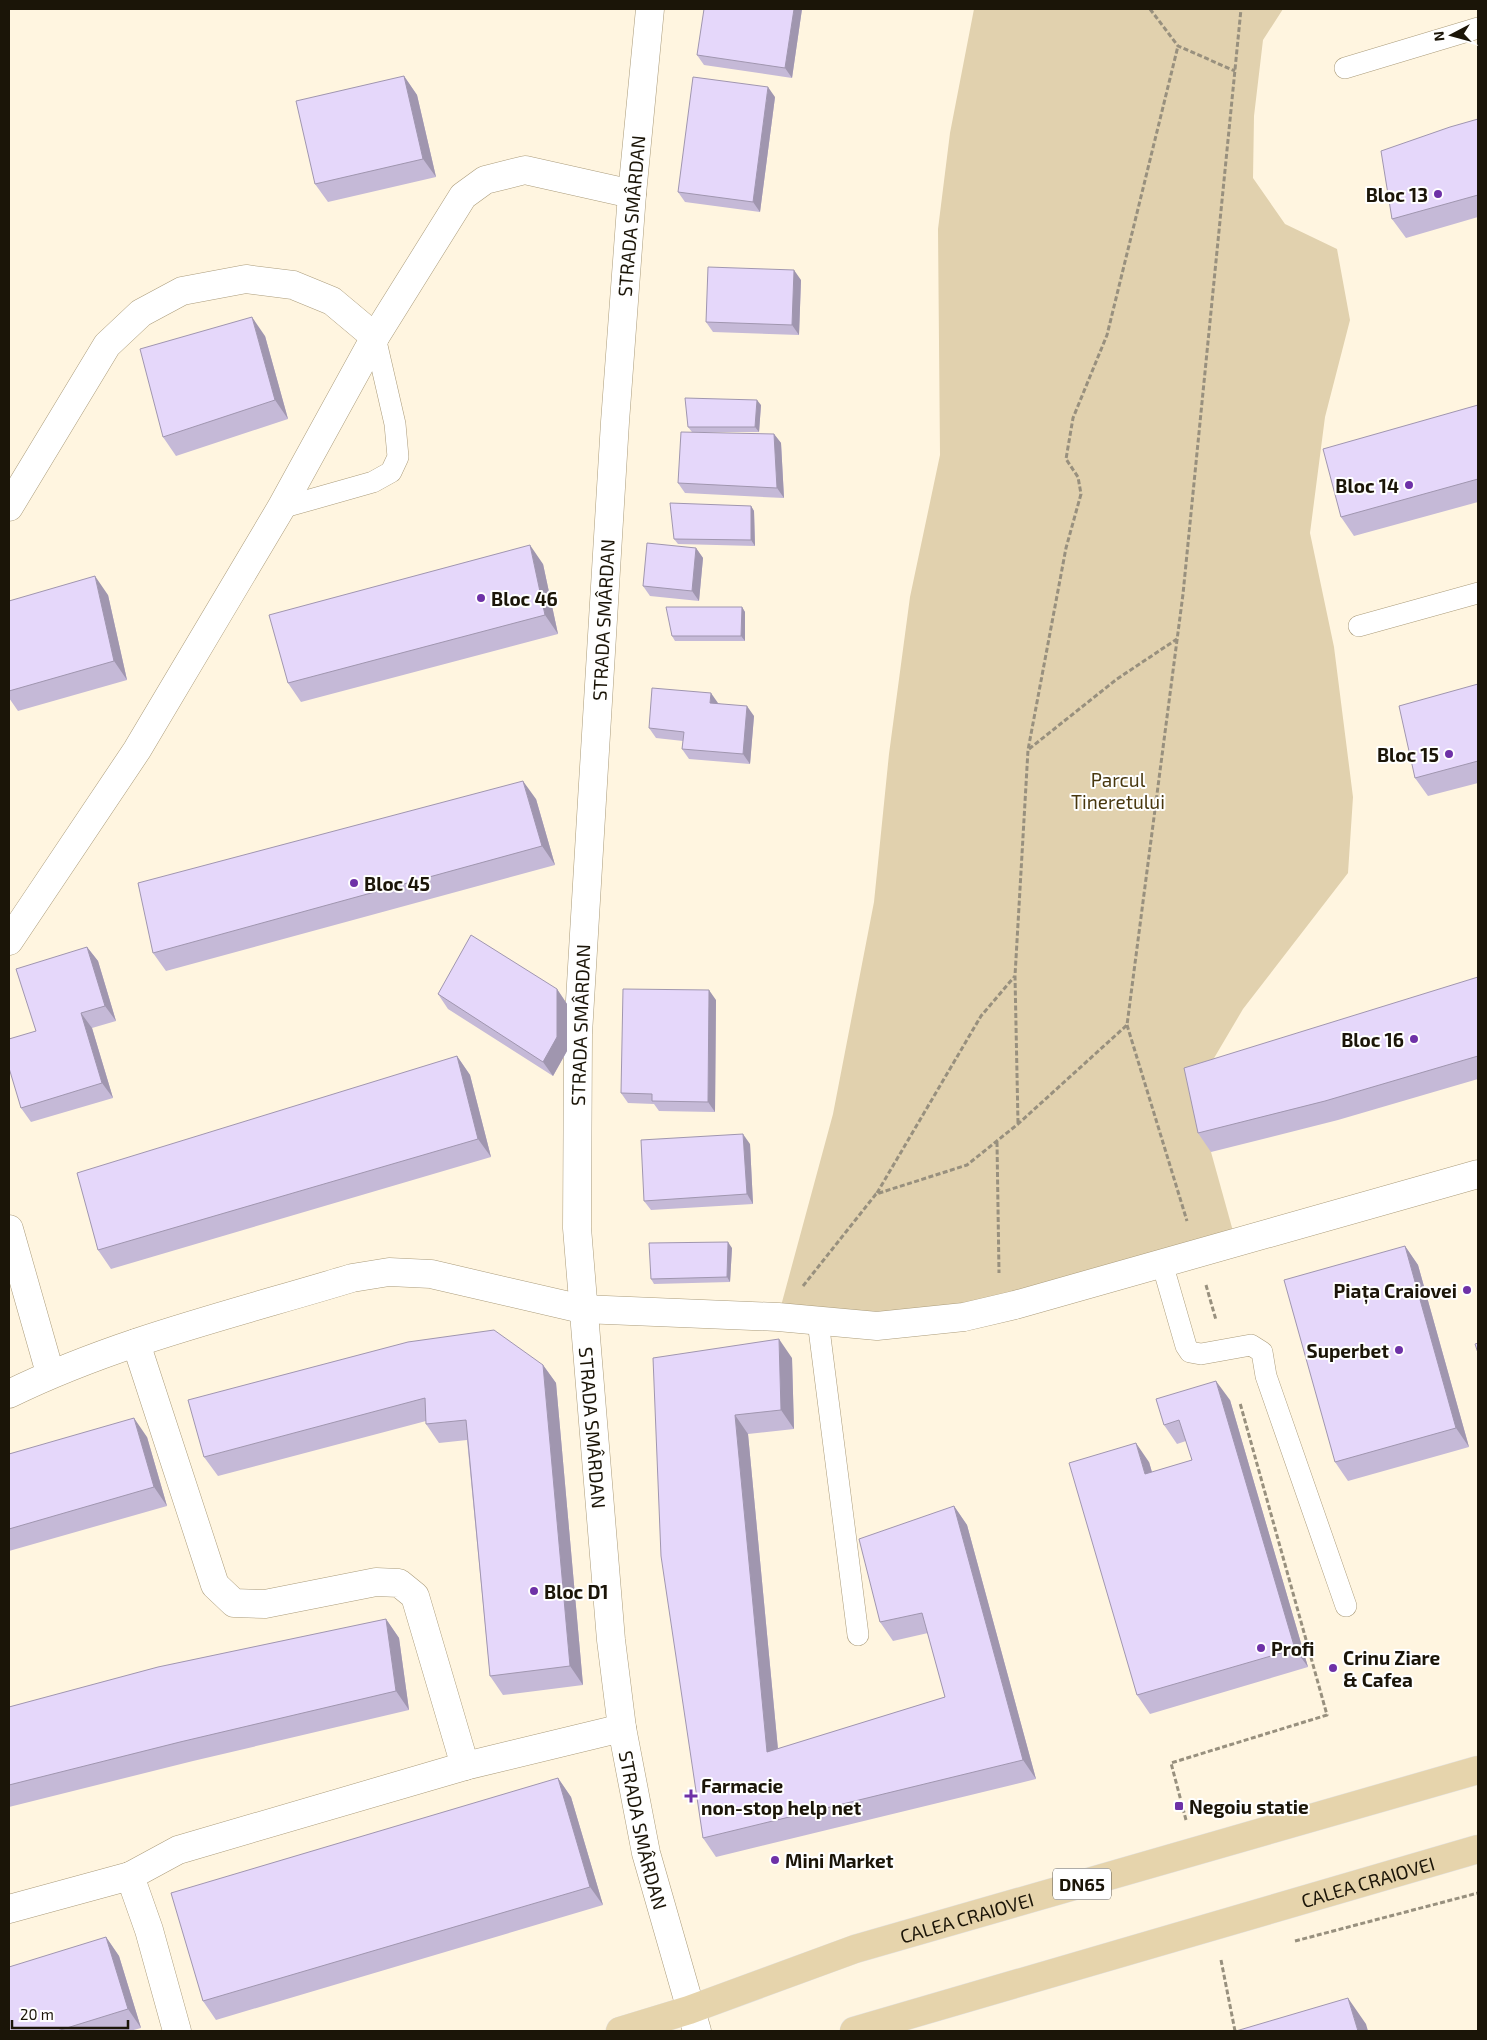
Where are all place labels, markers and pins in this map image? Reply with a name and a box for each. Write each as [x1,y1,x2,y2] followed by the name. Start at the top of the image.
[1366,183,1428,206] place label: Bloc 13
[1432,188,1444,200] marker: Bloc 13
[1335,474,1399,497] place label: Bloc 14
[1403,479,1415,491] marker: Bloc 14
[491,587,558,610] place label: Bloc 46
[475,592,487,604] marker: Bloc 46
[1377,743,1439,766] place label: Bloc 15
[1443,748,1455,760] marker: Bloc 15
[364,872,430,895] place label: Bloc 45
[348,877,360,889] marker: Bloc 45
[1341,1028,1404,1051] place label: Bloc 16
[1408,1033,1420,1045] marker: Bloc 16
[1334,1279,1457,1305] place label: Piața Craiovei
[1461,1284,1473,1296] marker: Piața Craiovei
[1307,1339,1389,1362] place label: Superbet
[1393,1344,1405,1356] marker: Superbet
[544,1580,609,1603] place label: Bloc D1
[528,1585,540,1597] marker: Bloc D1
[1271,1637,1315,1660] place label: Profi
[1255,1642,1267,1654] marker: Profi
[1343,1646,1440,1691] place label: Crinu Ziare & Cafea
[1327,1662,1339,1674] marker: Crinu Ziare & Cafea
[701,1774,862,1819] place label: Farmacie non-stop help net
[685,1790,697,1802] marker: Farmacie non-stop help net
[1189,1795,1309,1818] place label: Negoiu statie
[1173,1800,1185,1812] marker: Negoiu statie
[785,1849,894,1872] place label: Mini Market
[769,1854,781,1866] marker: Mini Market

